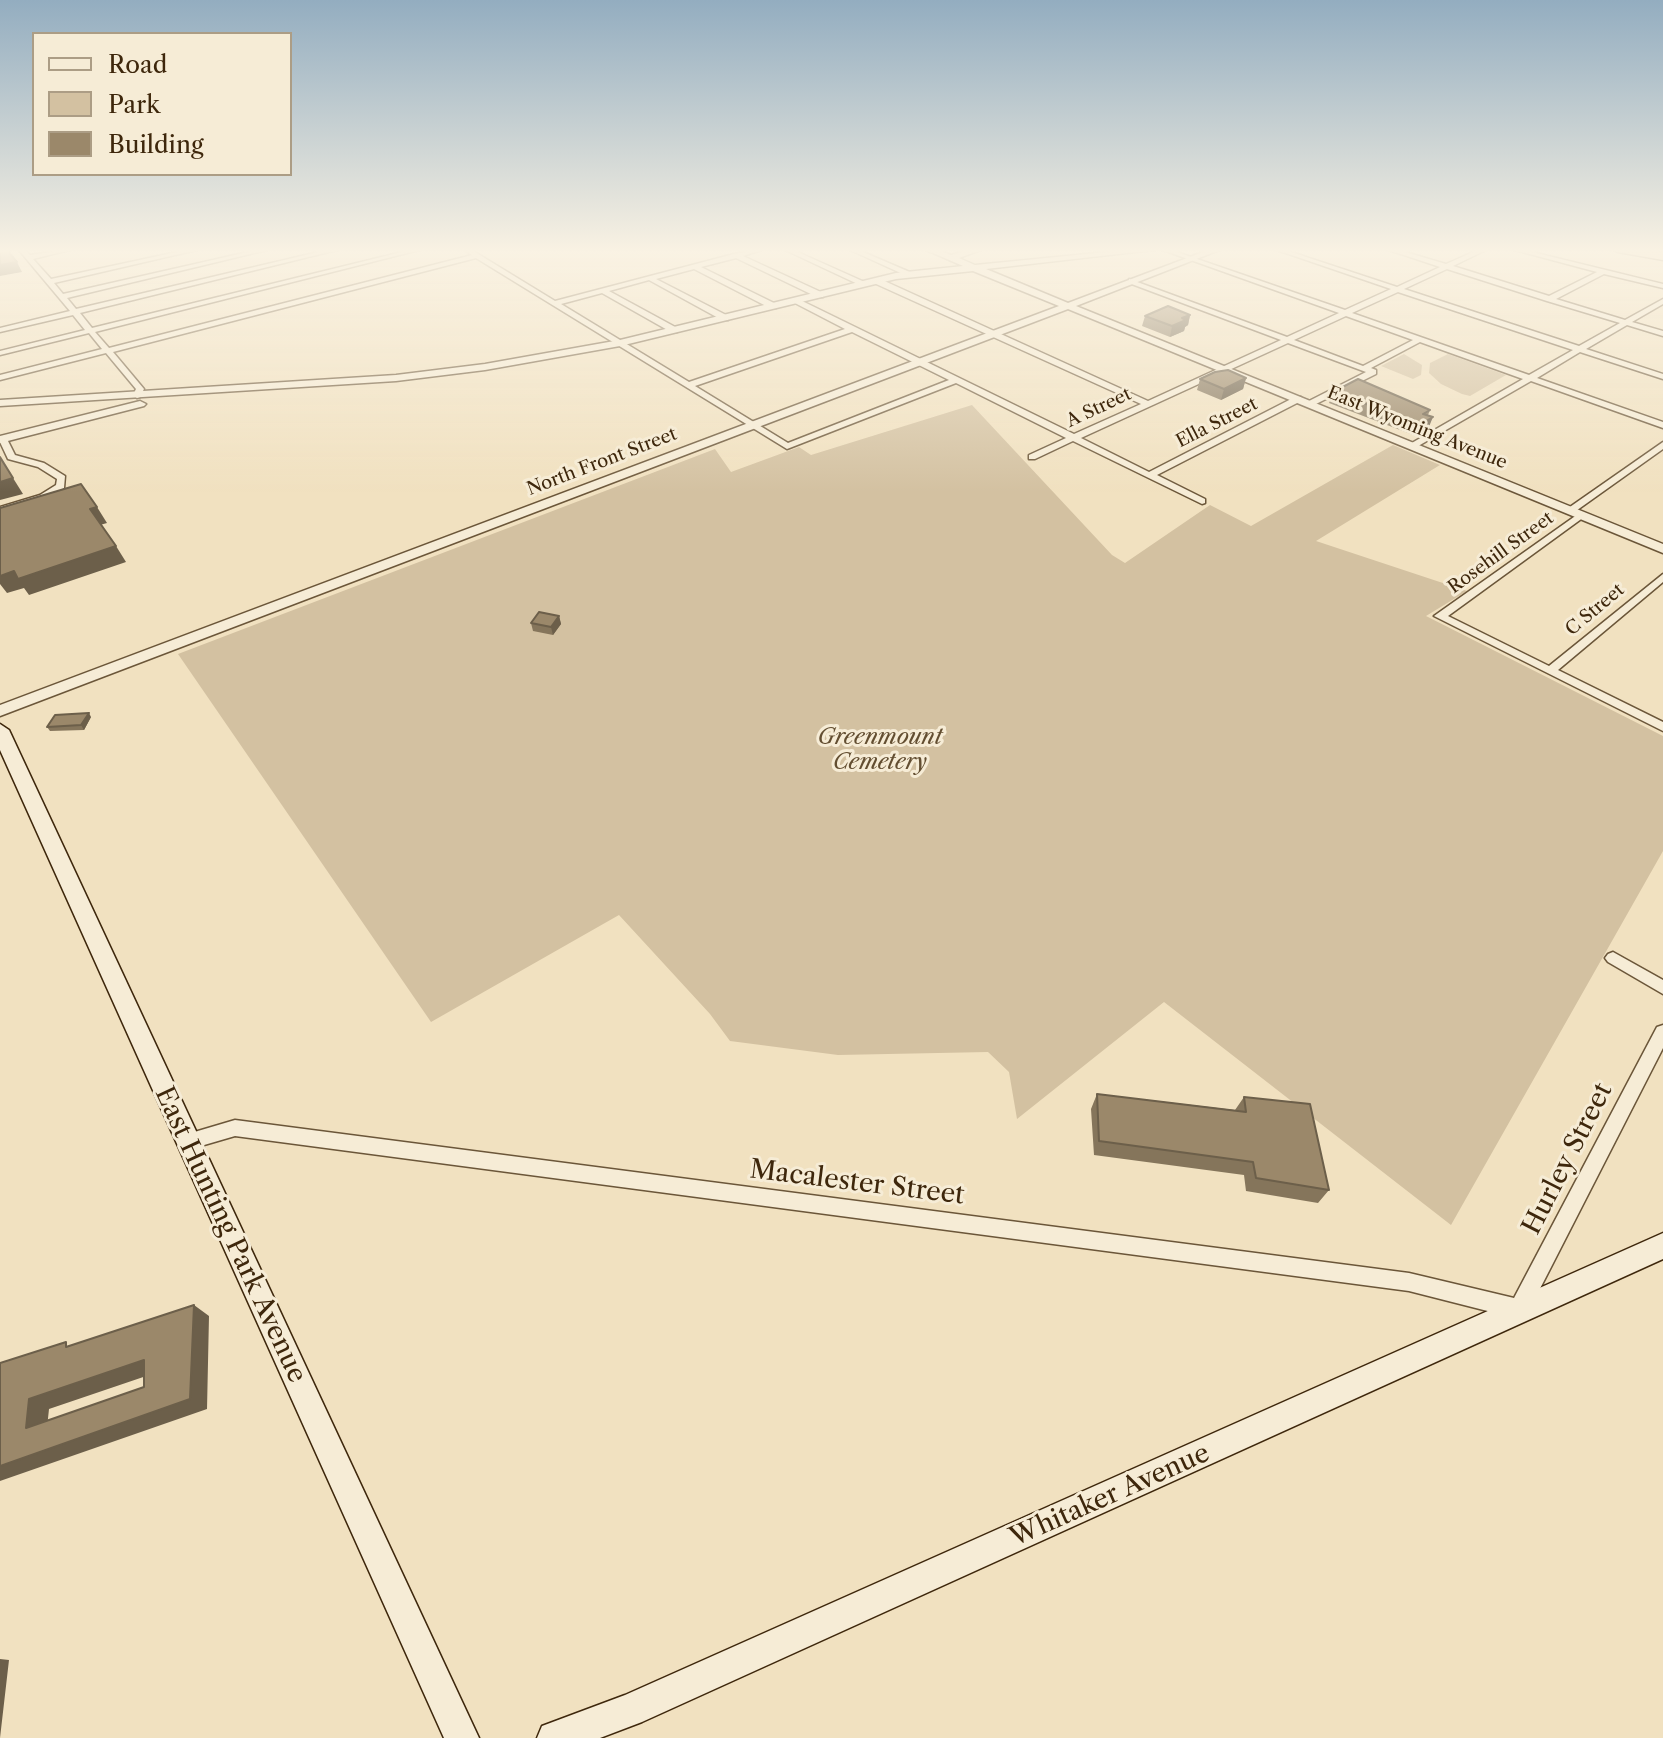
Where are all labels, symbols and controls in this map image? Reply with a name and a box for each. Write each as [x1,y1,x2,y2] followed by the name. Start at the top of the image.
[32,32,292,176] legend
[108,50,167,79] text: Road
[108,90,160,119] text: Park
[108,130,204,159] text: Building
[1324,382,1510,474] street label: East Wyoming Avenue
[1063,384,1135,432] street label: A Street
[1173,393,1261,453] street label: Ella Street
[524,423,680,501] street label: North Front Street
[1444,507,1558,599] street label: Rosehill Street
[1561,579,1629,641] street label: C Street
[818,725,942,776] park label: Greenmount Cemetery
[1516,1078,1620,1240] street label: Hurley Street
[148,1082,312,1388] street label: East Hunting Park Avenue
[748,1154,966,1212] street label: Macalester Street
[1005,1438,1215,1554] street label: Whitaker Avenue

